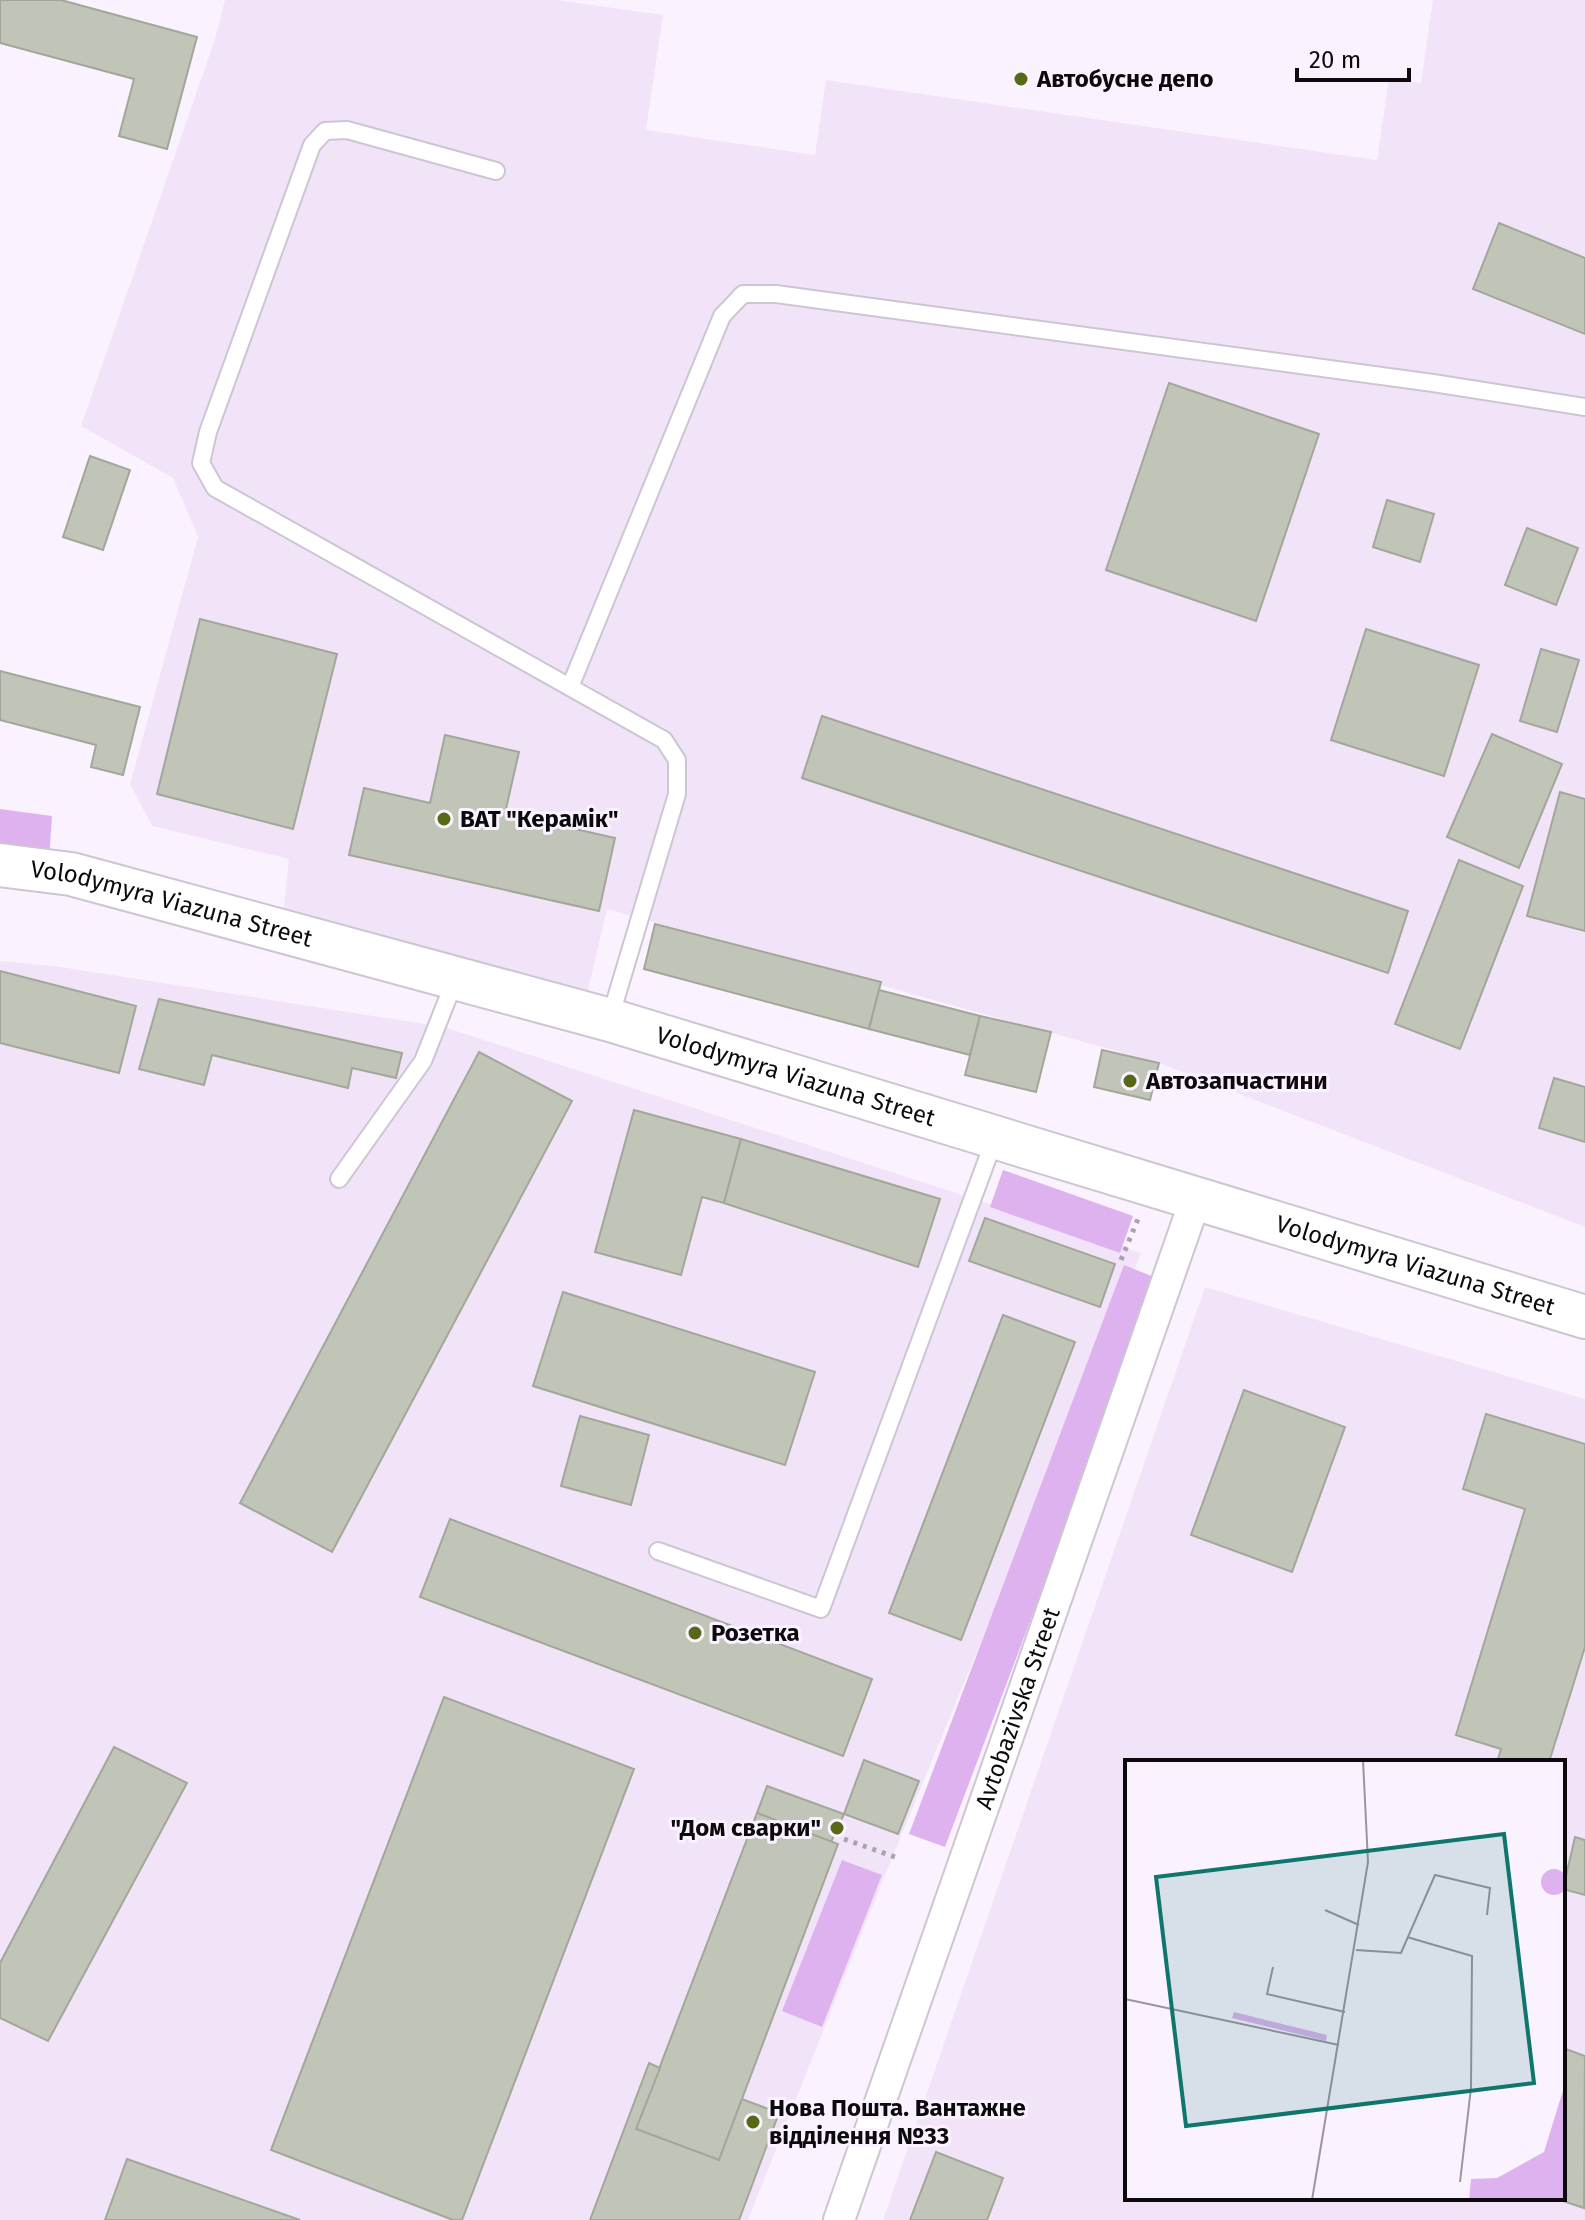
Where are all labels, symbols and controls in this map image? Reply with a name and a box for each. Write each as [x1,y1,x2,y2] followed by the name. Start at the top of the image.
[1297,32,1409,82] scale bar
[1309,46,1361,74] text: 20 m
[1036,65,1214,93] place label: Автобусне депо
[1012,70,1030,88] marker: Автобусне депо
[460,805,618,833] place label: ВАТ "Керамік"
[435,810,453,828] marker: ВАТ "Керамік"
[29,855,316,953] street label: Volodymyra Viazuna Street
[653,1021,939,1132] street label: Volodymyra Viazuna Street
[1145,1067,1328,1095] place label: Автозапчастини
[1121,1072,1139,1090] marker: Автозапчастини
[1273,1210,1559,1321] street label: Volodymyra Viazuna Street
[970,1603,1066,1813] street label: Avtobazivska Street
[711,1619,800,1647] place label: Розетка
[686,1624,704,1642] marker: Розетка
[1125,1760,1565,2200] inset map
[670,1814,821,1842] place label: "Дом сварки"
[828,1819,846,1837] marker: "Дом сварки"
[769,2094,1026,2150] place label: Нова Пошта. Вантажне відділення №33
[744,2113,762,2131] marker: Нова Пошта. Вантажне відділення №33

